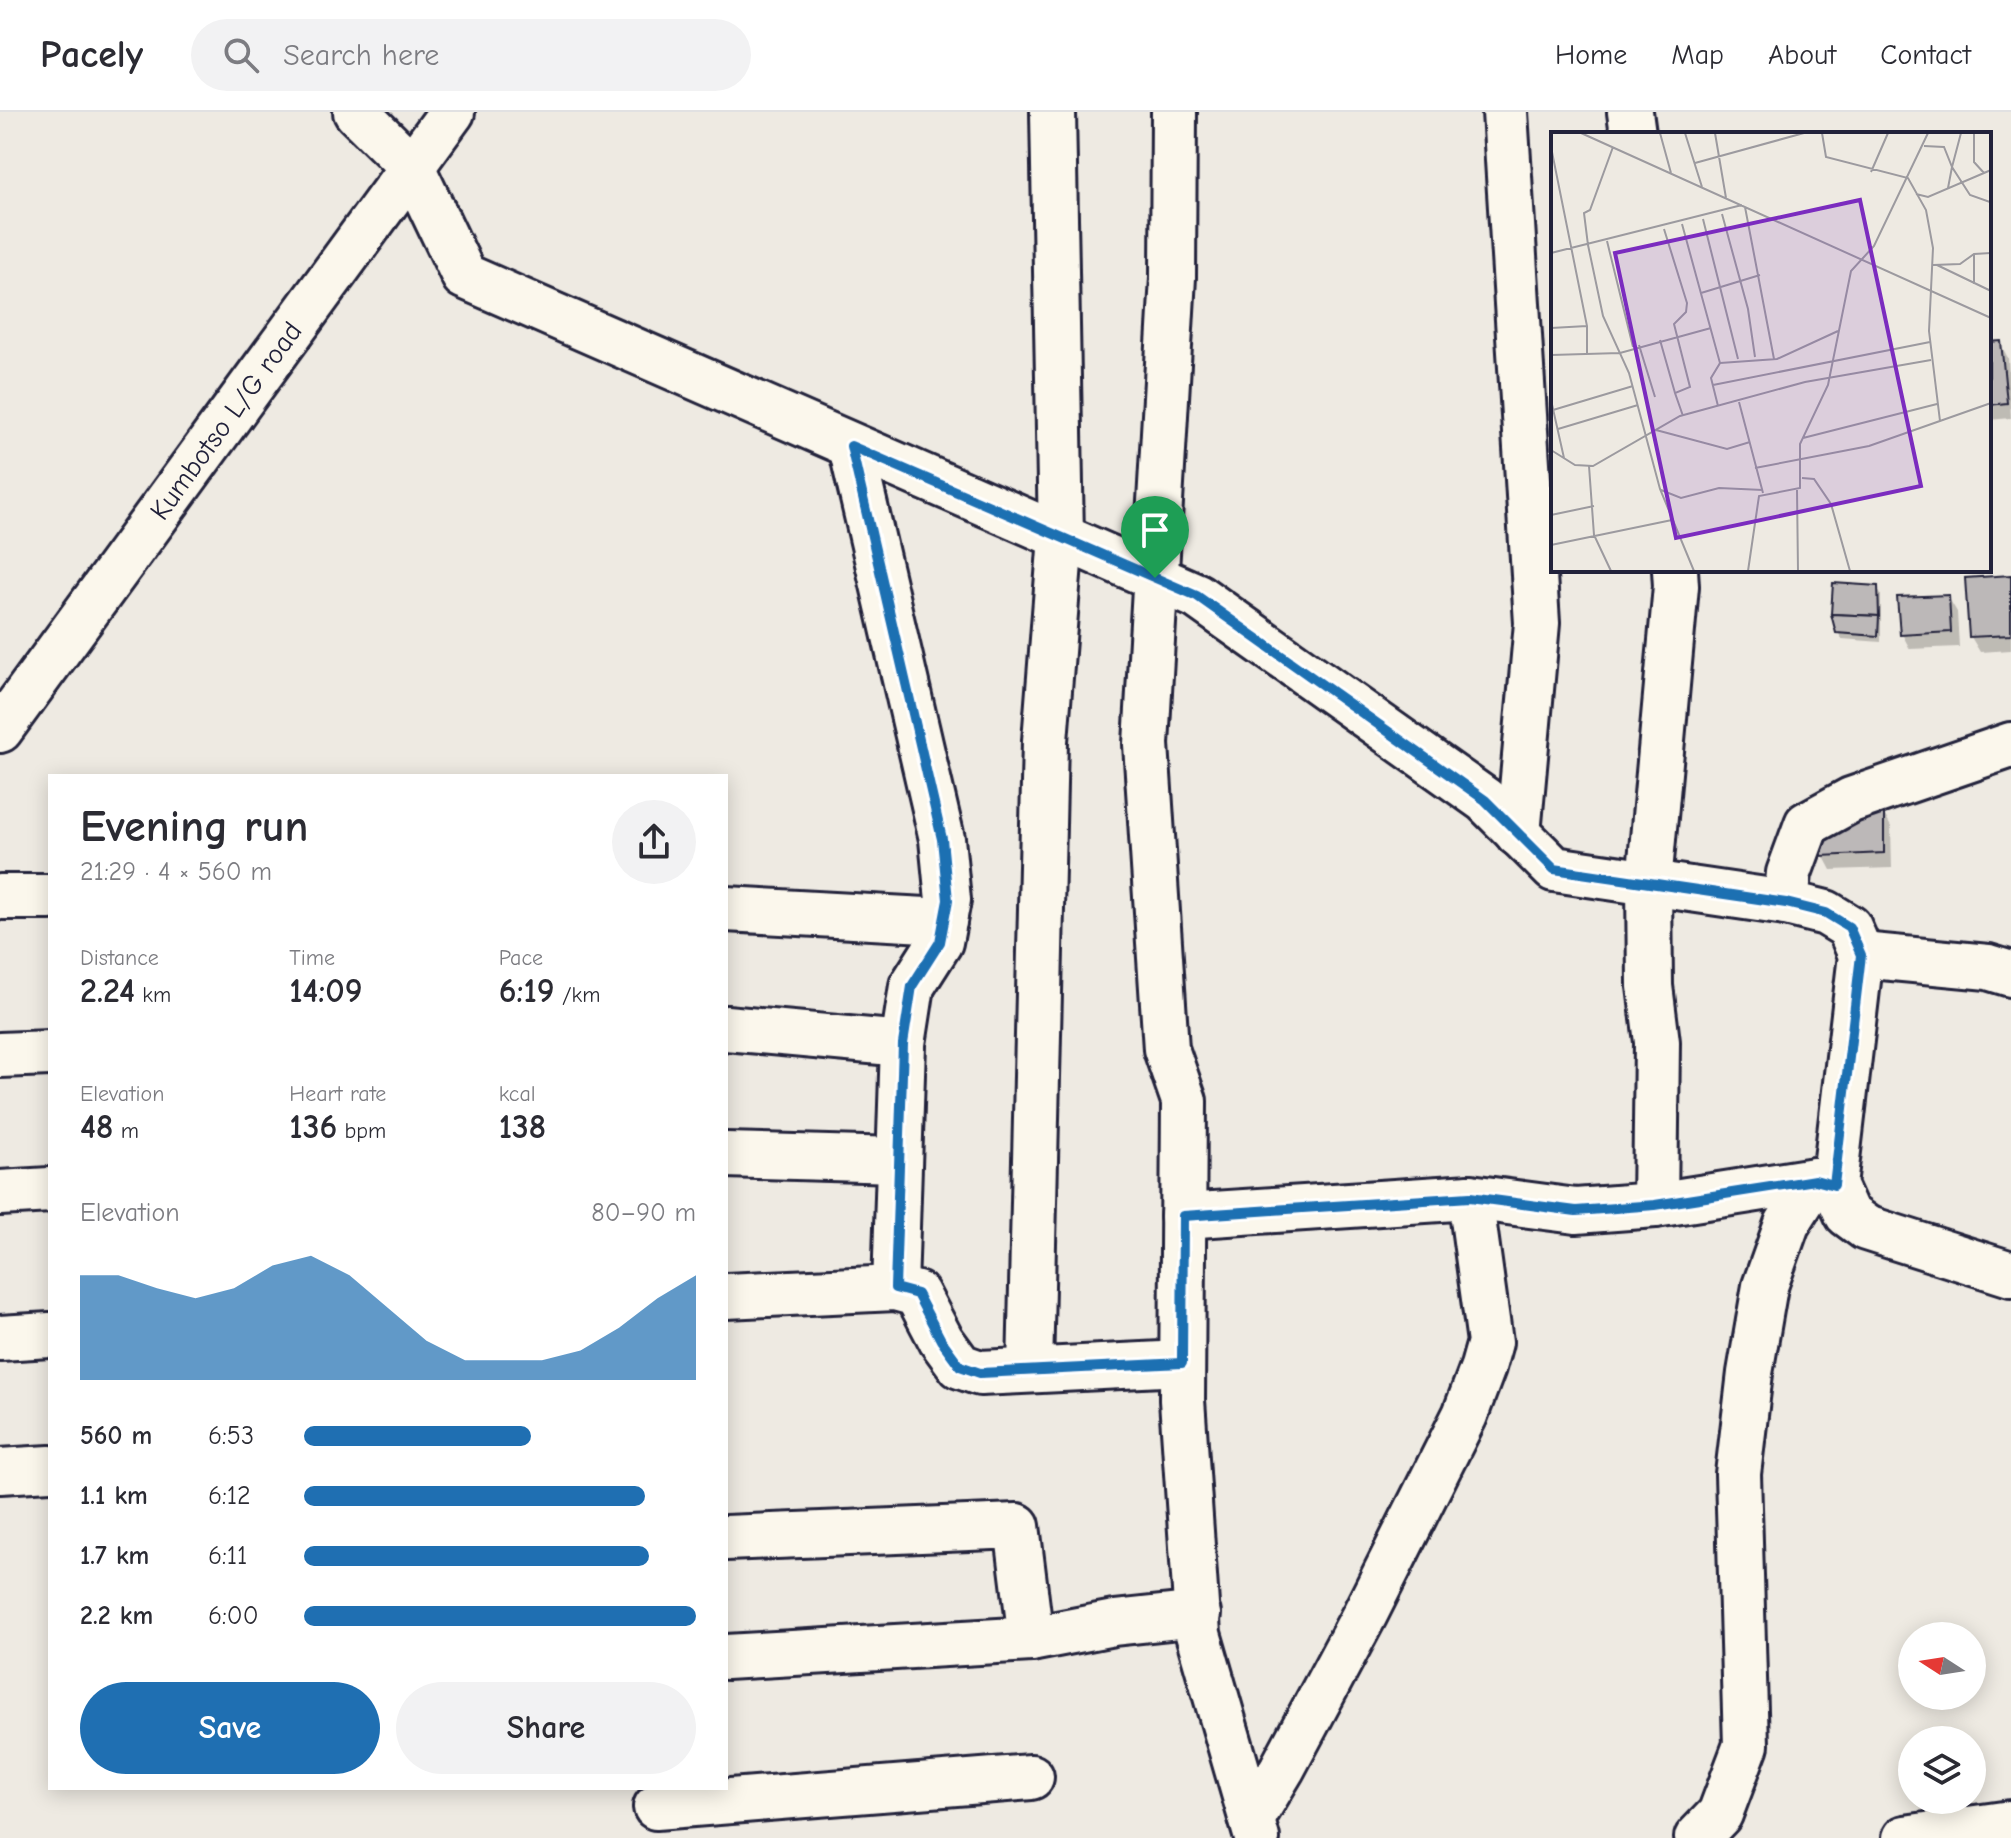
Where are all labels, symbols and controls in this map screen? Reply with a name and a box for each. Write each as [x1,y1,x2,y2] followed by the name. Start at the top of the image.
[191,19,751,91] search box
[40,33,143,77] text: Pacely
[219,33,263,77] icon: search
[283,38,439,73] text: Search here
[1555,39,1627,71] text: Home
[1671,39,1724,71] text: Map
[1768,39,1836,71] text: About
[1880,39,1971,71] text: Contact
[1551,132,1991,572] inset map
[143,316,309,526] street label: Kumbotso L/G road
[1121,496,1189,578] pin
[1133,508,1177,552] icon: arrive
[612,800,696,884] button: share
[80,801,308,852] text: Evening run
[80,857,272,887] text: 21:29 · 4 × 560 m
[80,945,159,971] text: Distance
[289,945,335,971] text: Time
[499,945,543,971] text: Pace
[80,971,135,1011] text: 2.24
[289,971,363,1011] text: 14:09
[499,971,555,1011] text: 6:19
[135,982,171,1008] text: km
[555,982,600,1008] text: /km
[80,1081,164,1107] text: Elevation
[289,1081,386,1107] text: Heart rate
[499,1081,536,1107] text: kcal
[80,1107,113,1147] text: 48
[289,1107,337,1147] text: 136
[499,1107,546,1147] text: 138
[113,1118,139,1144] text: m
[337,1118,386,1144] text: bpm
[80,1198,180,1228] text: Elevation
[591,1198,696,1228] text: 80–90 m
[80,1421,152,1451] text: 560 m
[208,1421,254,1451] text: 6:53
[80,1481,148,1511] text: 1.1 km
[208,1481,251,1511] text: 6:12
[80,1541,149,1571] text: 1.7 km
[208,1541,247,1571] text: 6:11
[80,1601,153,1631] text: 2.2 km
[208,1601,258,1631] text: 6:00
[1898,1622,1986,1710] north arrow
[1898,1622,1986,1814] map controls
[80,1682,380,1774] button: Save
[396,1682,696,1774] button: Share
[1898,1726,1986,1814] button: layers

